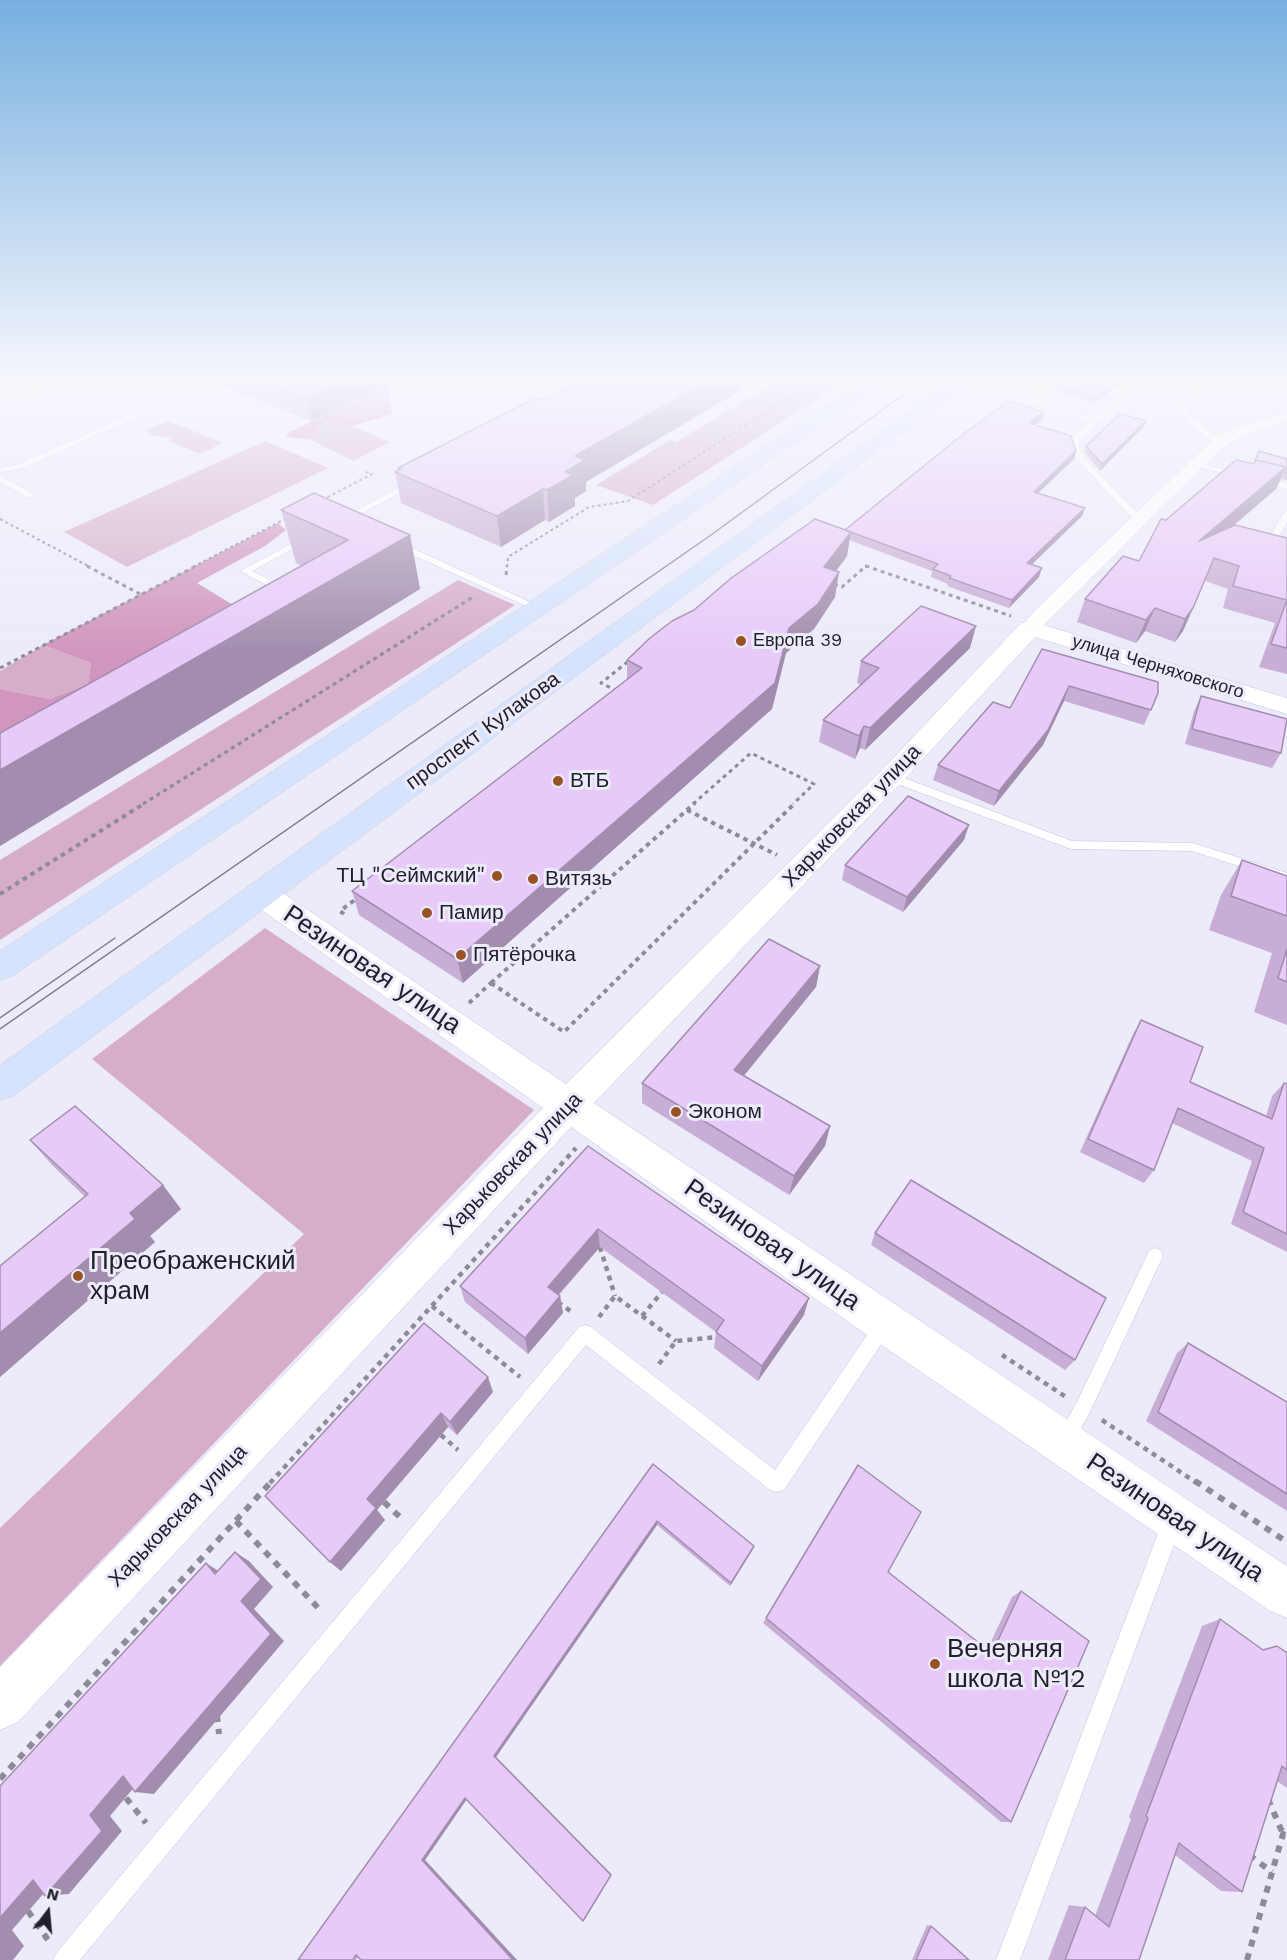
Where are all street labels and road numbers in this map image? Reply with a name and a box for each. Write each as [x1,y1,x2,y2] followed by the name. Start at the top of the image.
[1069,631,1247,703] street label: улица Черняховского
[401,667,565,795] street label: проспект Кулакова
[777,739,927,893] street label: Харьковская улица
[277,899,467,1041] street label: Резиновая улица
[438,1087,588,1241] street label: Харьковская улица
[678,1173,866,1317] street label: Резиновая улица
[103,1439,253,1593] street label: Харьковская улица
[1080,1447,1270,1589] street label: Резиновая улица

